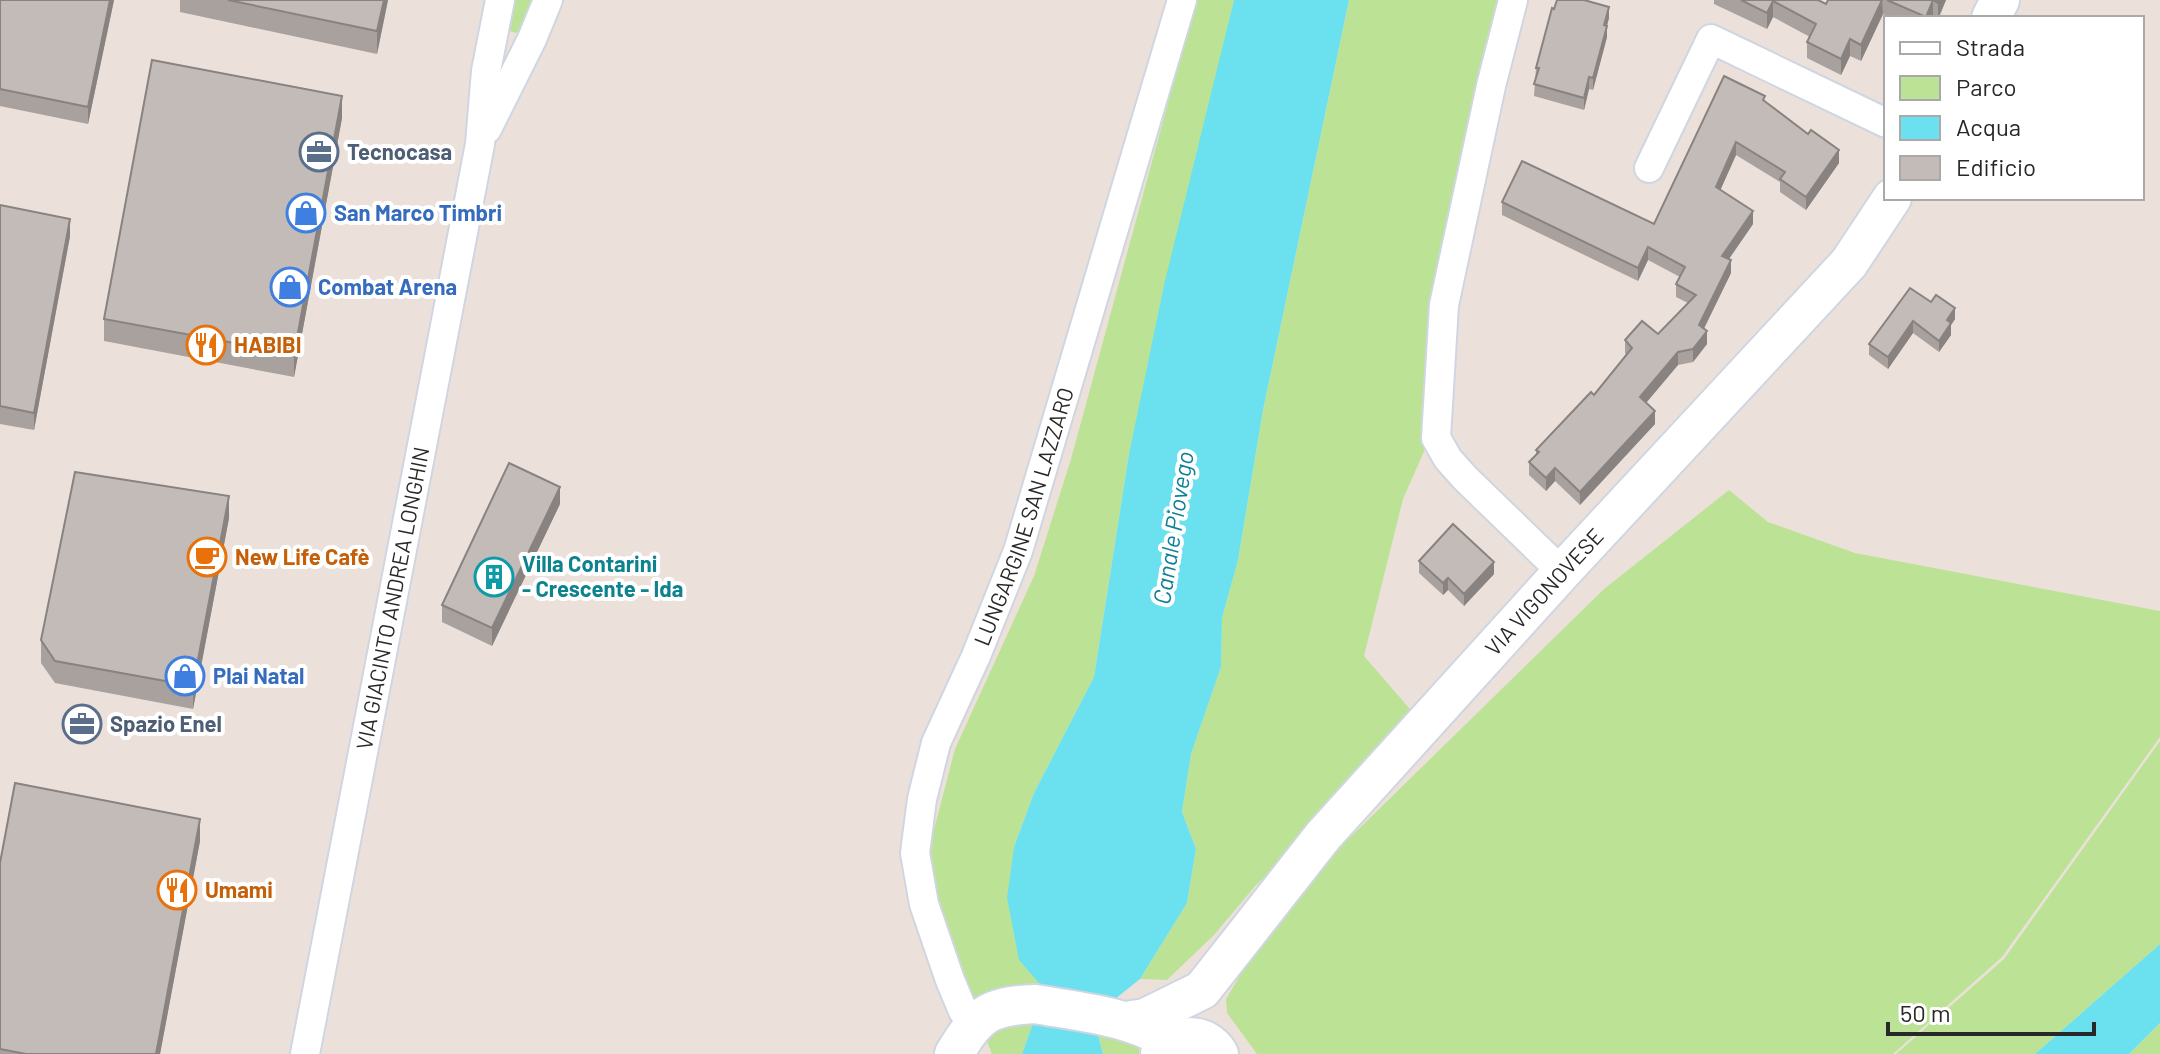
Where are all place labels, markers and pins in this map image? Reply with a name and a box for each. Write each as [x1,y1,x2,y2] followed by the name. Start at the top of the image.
[298,131,340,173] office icon: Tecnocasa
[347,138,452,164] place label: Tecnocasa
[285,192,327,234] shop icon: San Marco Timbri
[334,199,502,225] place label: San Marco Timbri
[269,266,311,308] shop icon: Combat Arena
[318,273,457,299] place label: Combat Arena
[185,324,227,366] restaurant icon: HABIBI
[234,331,302,357] place label: HABIBI
[186,536,228,578] cafe icon: New Life Cafè
[235,543,370,569] place label: New Life Cafè
[522,550,683,601] place label: Villa Contarini - Crescente - Ida
[473,556,515,598] building icon: Villa Contarini - Crescente - Ida
[164,655,206,697] shop icon: Plai Natal
[213,662,304,688] place label: Plai Natal
[61,703,103,745] office icon: Spazio Enel
[110,710,222,736] place label: Spazio Enel
[156,869,198,911] restaurant icon: Umami
[205,876,273,902] place label: Umami

